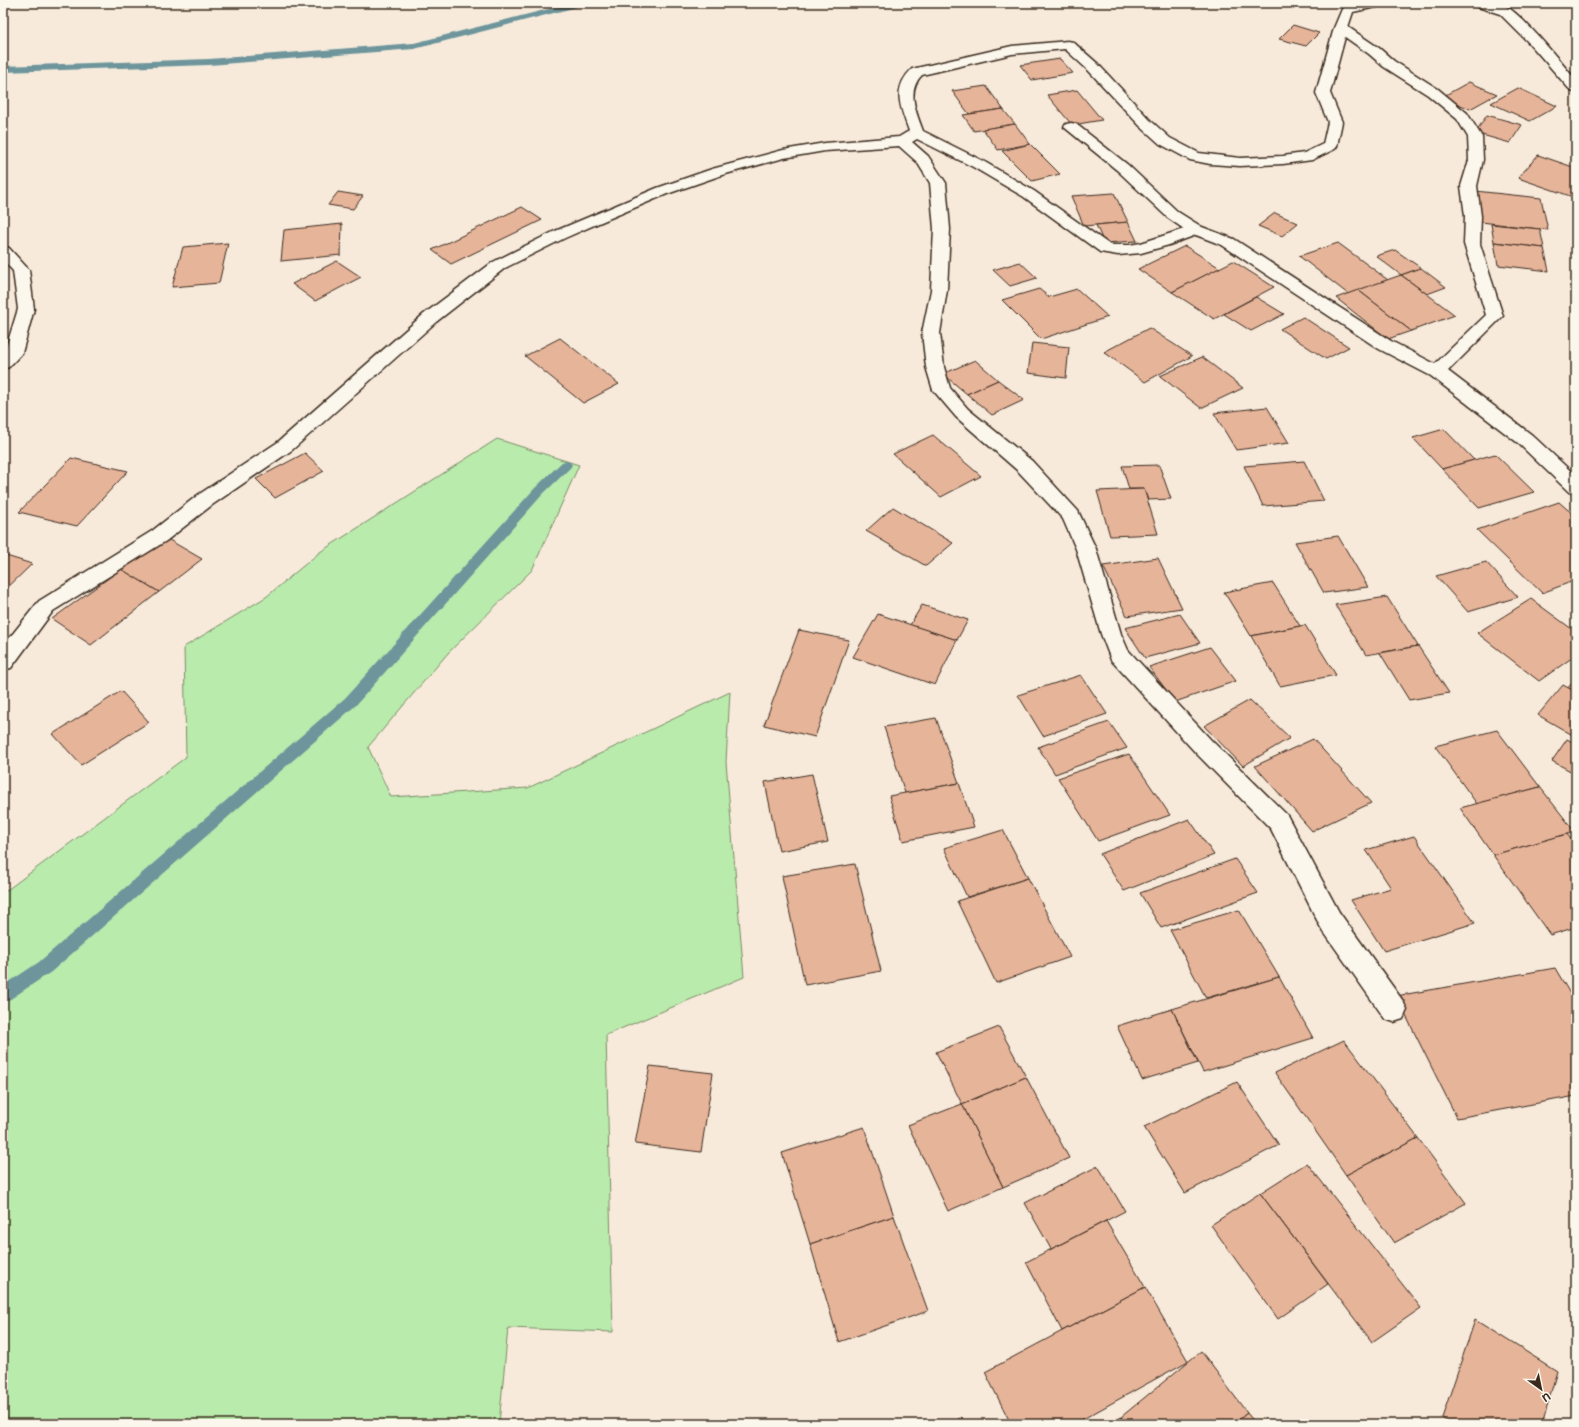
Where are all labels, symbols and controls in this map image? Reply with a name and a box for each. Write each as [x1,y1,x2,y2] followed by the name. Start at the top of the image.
[1521,1369,1561,1409] north arrow
[1539,1389,1554,1406] text: U

